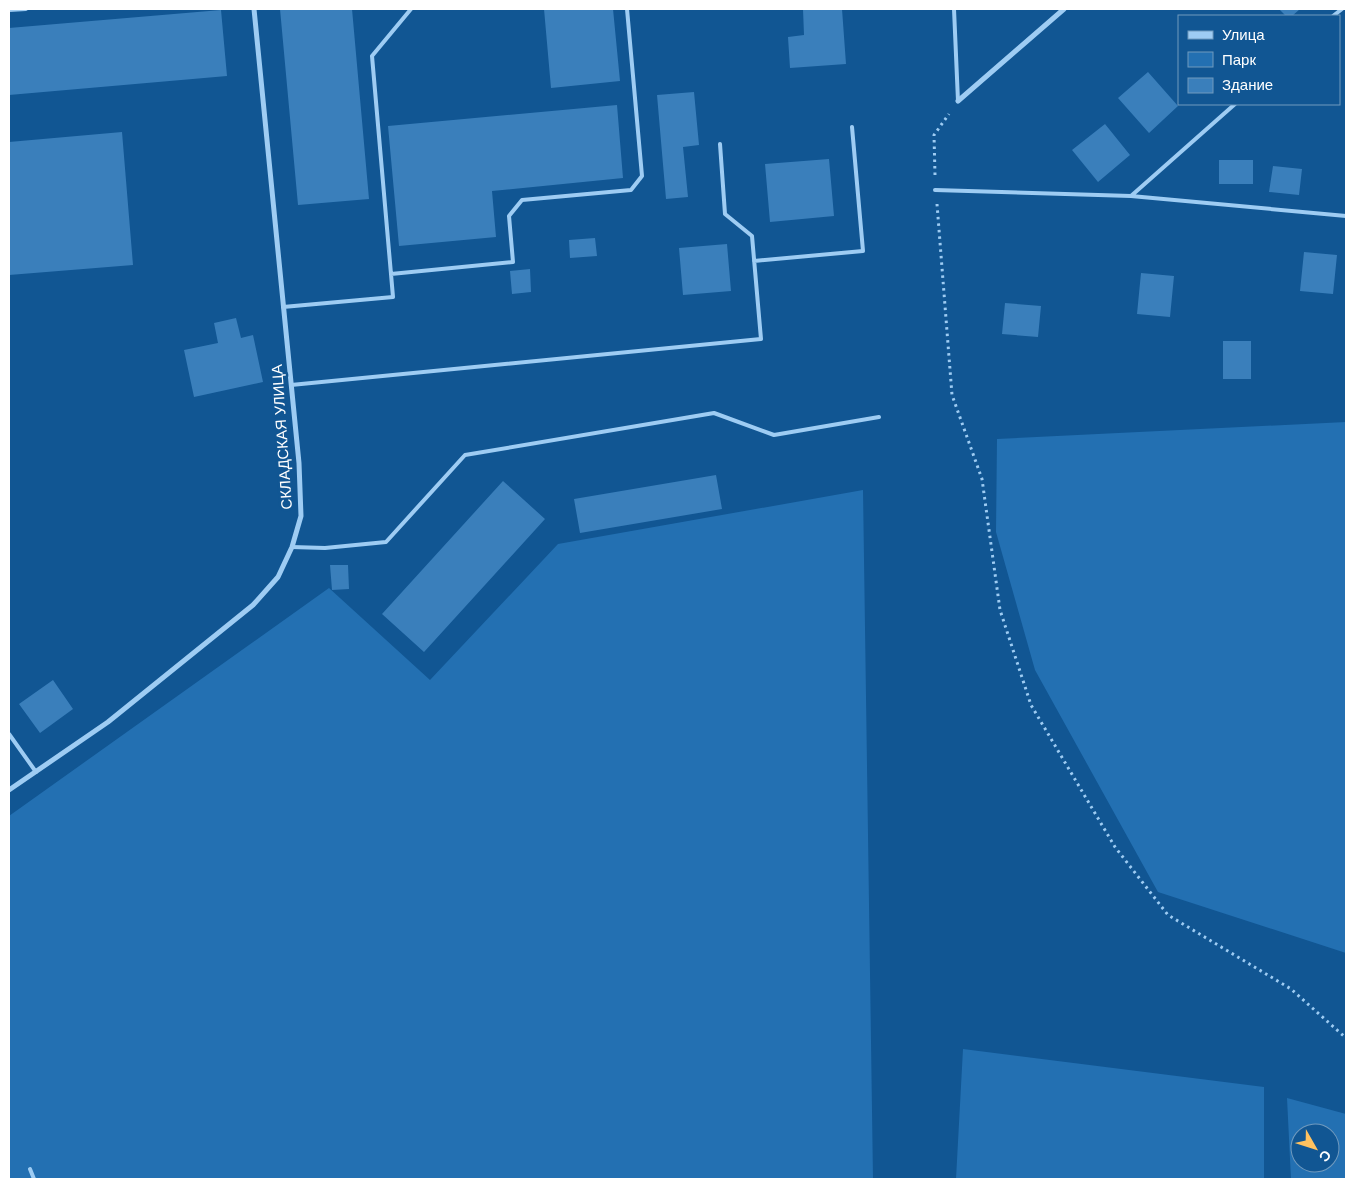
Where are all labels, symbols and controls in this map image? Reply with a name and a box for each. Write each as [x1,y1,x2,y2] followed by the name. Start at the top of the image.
[1178,15,1340,105] legend
[1222,26,1265,43] text: Улица
[1222,51,1256,68] text: Парк
[1222,76,1273,93] text: Здание
[268,364,295,510] street label: СКЛАДСКАЯ УЛИЦА
[1290,1123,1340,1173] north arrow
[1316,1147,1335,1165] text: С

